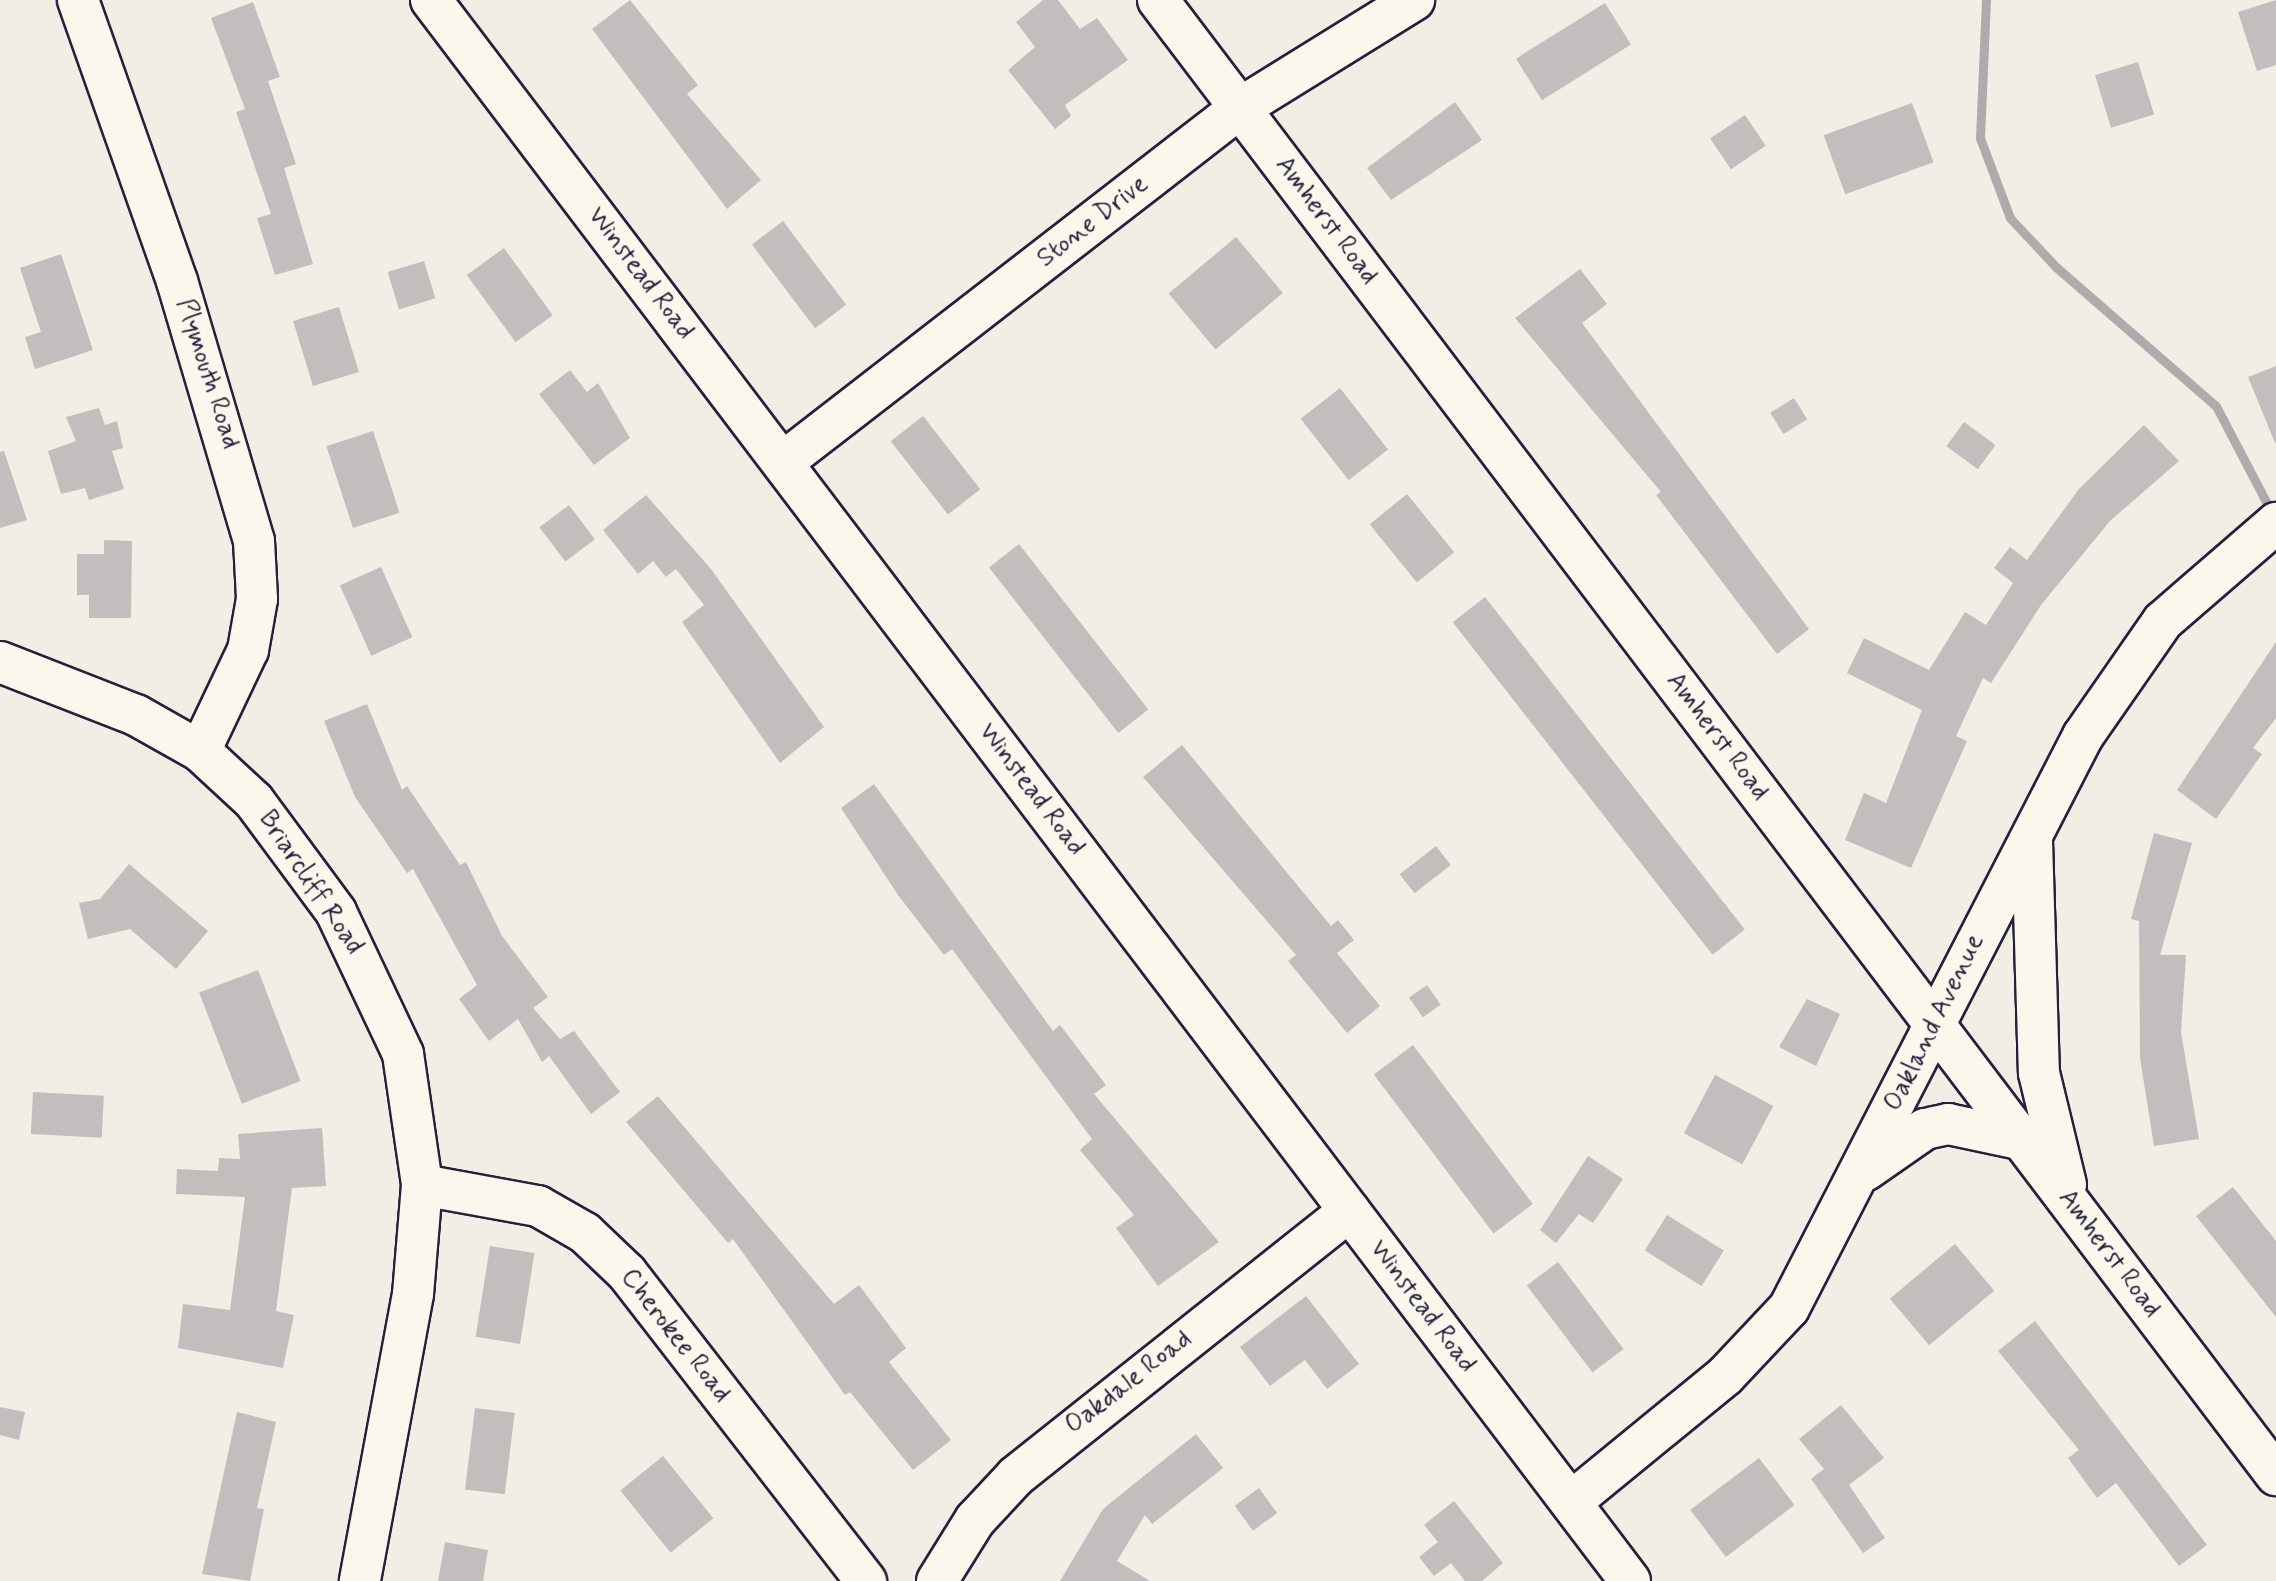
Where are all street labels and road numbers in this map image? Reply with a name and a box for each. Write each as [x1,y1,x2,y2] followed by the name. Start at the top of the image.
[1268,151,1384,291] street label: Amherst Road
[1032,169,1154,275] street label: Stone Drive
[580,201,700,347] street label: Winstead Road
[168,295,246,453] street label: Plymouth Road
[1659,667,1775,807] street label: Amherst Road
[971,717,1091,863] street label: Winstead Road
[251,806,369,960] street label: Briarcliff Road
[1880,933,1990,1113] street label: Oakland Avenue
[2051,1184,2167,1324] street label: Amherst Road
[1362,1234,1482,1380] street label: Winstead Road
[613,1263,737,1409] street label: Cherokee Road
[1061,1325,1197,1441] street label: Oakdale Road

